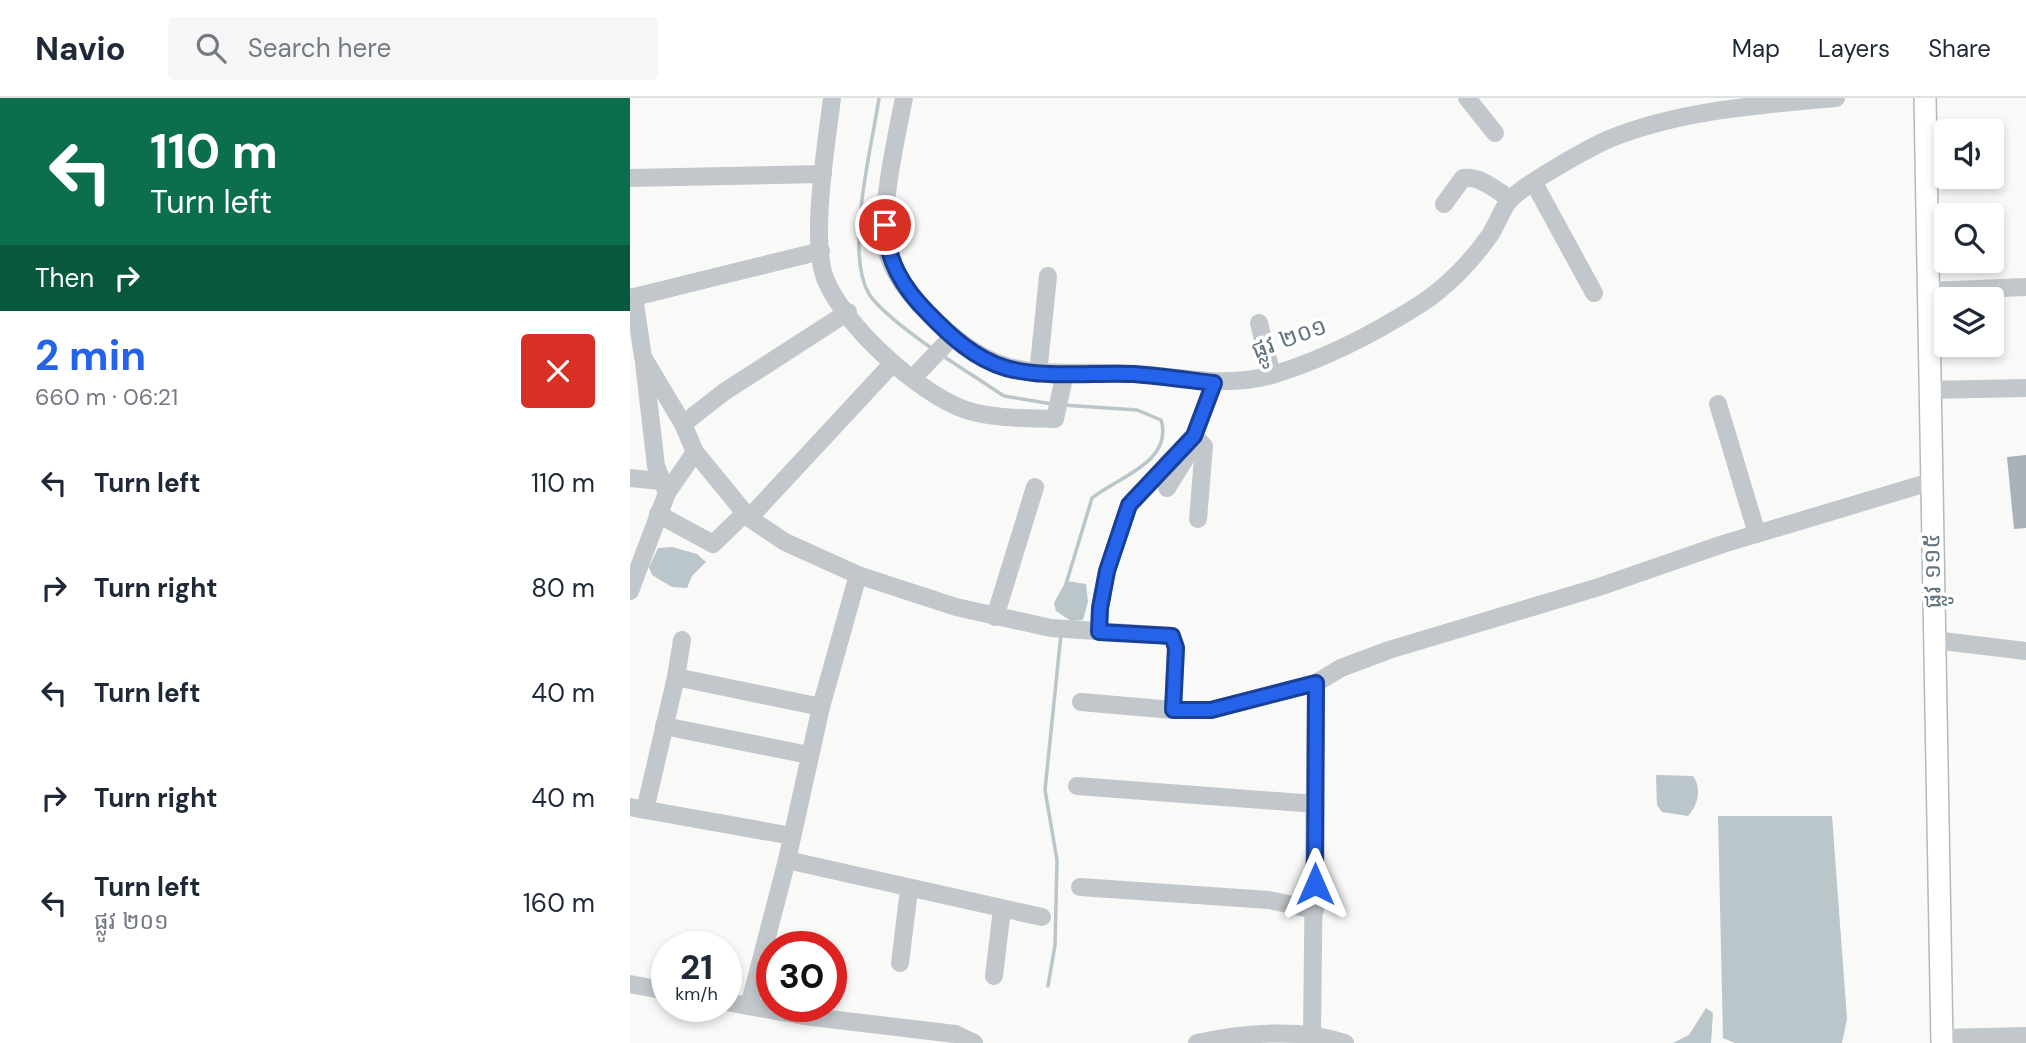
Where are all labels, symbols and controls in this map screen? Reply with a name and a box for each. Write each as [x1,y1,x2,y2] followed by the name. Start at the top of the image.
[168,17,658,80] search box
[35,27,126,70] text: Navio
[192,29,230,67] icon: search
[248,31,391,65] text: Search here
[1732,33,1780,64] text: Map
[1818,33,1890,64] text: Layers
[1928,33,1991,64] text: Share
[150,119,278,183] text: 110 m
[1934,119,2004,357] map controls
[1934,119,2004,189] button: sound
[35,126,126,217] icon: left
[150,181,272,223] text: Turn left
[855,195,915,255] pin
[1934,203,2004,273] button: search
[866,206,904,244] icon: arrive
[108,259,146,297] icon: right
[35,261,94,295] text: Then
[1934,287,2004,357] button: layers
[1247,310,1333,372] street label: ផ្លូវ ២០១
[35,328,146,383] text: 2 min
[521,334,595,408] button: close
[35,382,178,412] text: 660 m · 06:21
[35,464,73,502] icon: left
[94,466,201,500] text: Turn left
[531,466,595,500] text: 110 m
[1915,533,1955,609] street label: ផ្លូវ ១១៥
[35,569,73,607] icon: right
[94,571,218,605] text: Turn right
[531,571,595,605] text: 80 m
[35,674,73,712] icon: left
[94,676,201,710] text: Turn left
[531,676,595,710] text: 40 m
[35,779,73,817] icon: right
[94,781,218,815] text: Turn right
[531,781,595,815] text: 40 m
[1278,847,1352,921] position arrow
[94,870,201,904] text: Turn left
[35,884,73,922] icon: left
[523,886,595,920] text: 160 m
[94,906,169,936] text: ផ្លូវ ២០១
[756,931,847,1022] speed limit sign: 30
[680,944,713,990] text: 21
[675,982,718,1006] text: km/h

